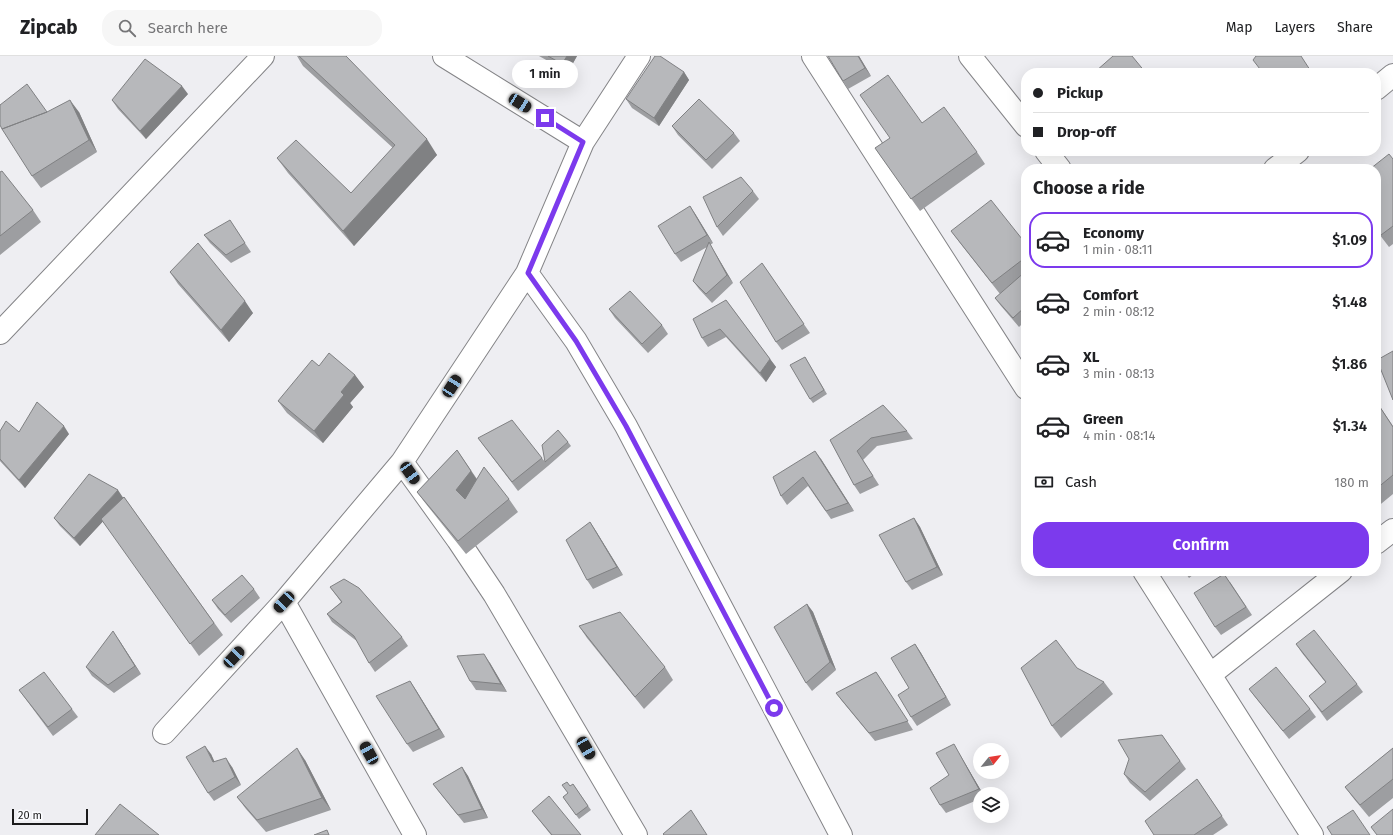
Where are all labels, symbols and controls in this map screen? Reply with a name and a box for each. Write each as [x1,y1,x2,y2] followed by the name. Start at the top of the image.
[102,10,382,46] search box
[20,16,78,39] text: Zipcab
[116,17,138,39] icon: search
[148,19,228,37] text: Search here
[1226,19,1252,36] text: Map
[1274,19,1315,36] text: Layers
[1337,19,1373,36] text: Share
[512,60,578,88] callout: 1 min
[529,66,561,81] text: 1 min
[1057,84,1103,102] text: Pickup
[507,92,533,114] car
[536,109,554,127] route end
[1057,123,1116,141] text: Drop-off
[1033,177,1145,199] text: Choose a ride
[1035,222,1071,258] icon: car
[1083,224,1144,242] text: Economy
[1332,231,1367,249] text: $1.09
[1083,242,1153,257] text: 1 min · 08:11
[1035,284,1071,320] icon: car
[1083,286,1139,304] text: Comfort
[1332,293,1367,311] text: $1.48
[1083,304,1154,319] text: 2 min · 08:12
[1035,346,1071,382] icon: car
[1083,348,1099,366] text: XL
[1332,355,1367,373] text: $1.86
[1083,366,1155,381] text: 3 min · 08:13
[440,373,464,399] car
[1035,408,1071,444] icon: car
[1083,410,1123,428] text: Green
[1333,417,1367,435] text: $1.34
[1083,428,1155,443] text: 4 min · 08:14
[398,460,422,486] car
[1033,471,1055,493] icon: cash
[1065,473,1097,491] text: Cash
[1334,475,1369,490] text: 180 m
[1033,522,1369,568] button: Confirm
[271,589,297,615] car
[221,644,247,670] car
[765,699,783,717] route start
[575,735,597,761] car
[358,740,380,766] car
[973,743,1009,779] north arrow
[973,743,1009,823] map controls
[973,787,1009,823] button: layers
[12,807,88,826] scale bar
[18,809,42,822] text: 20 m

